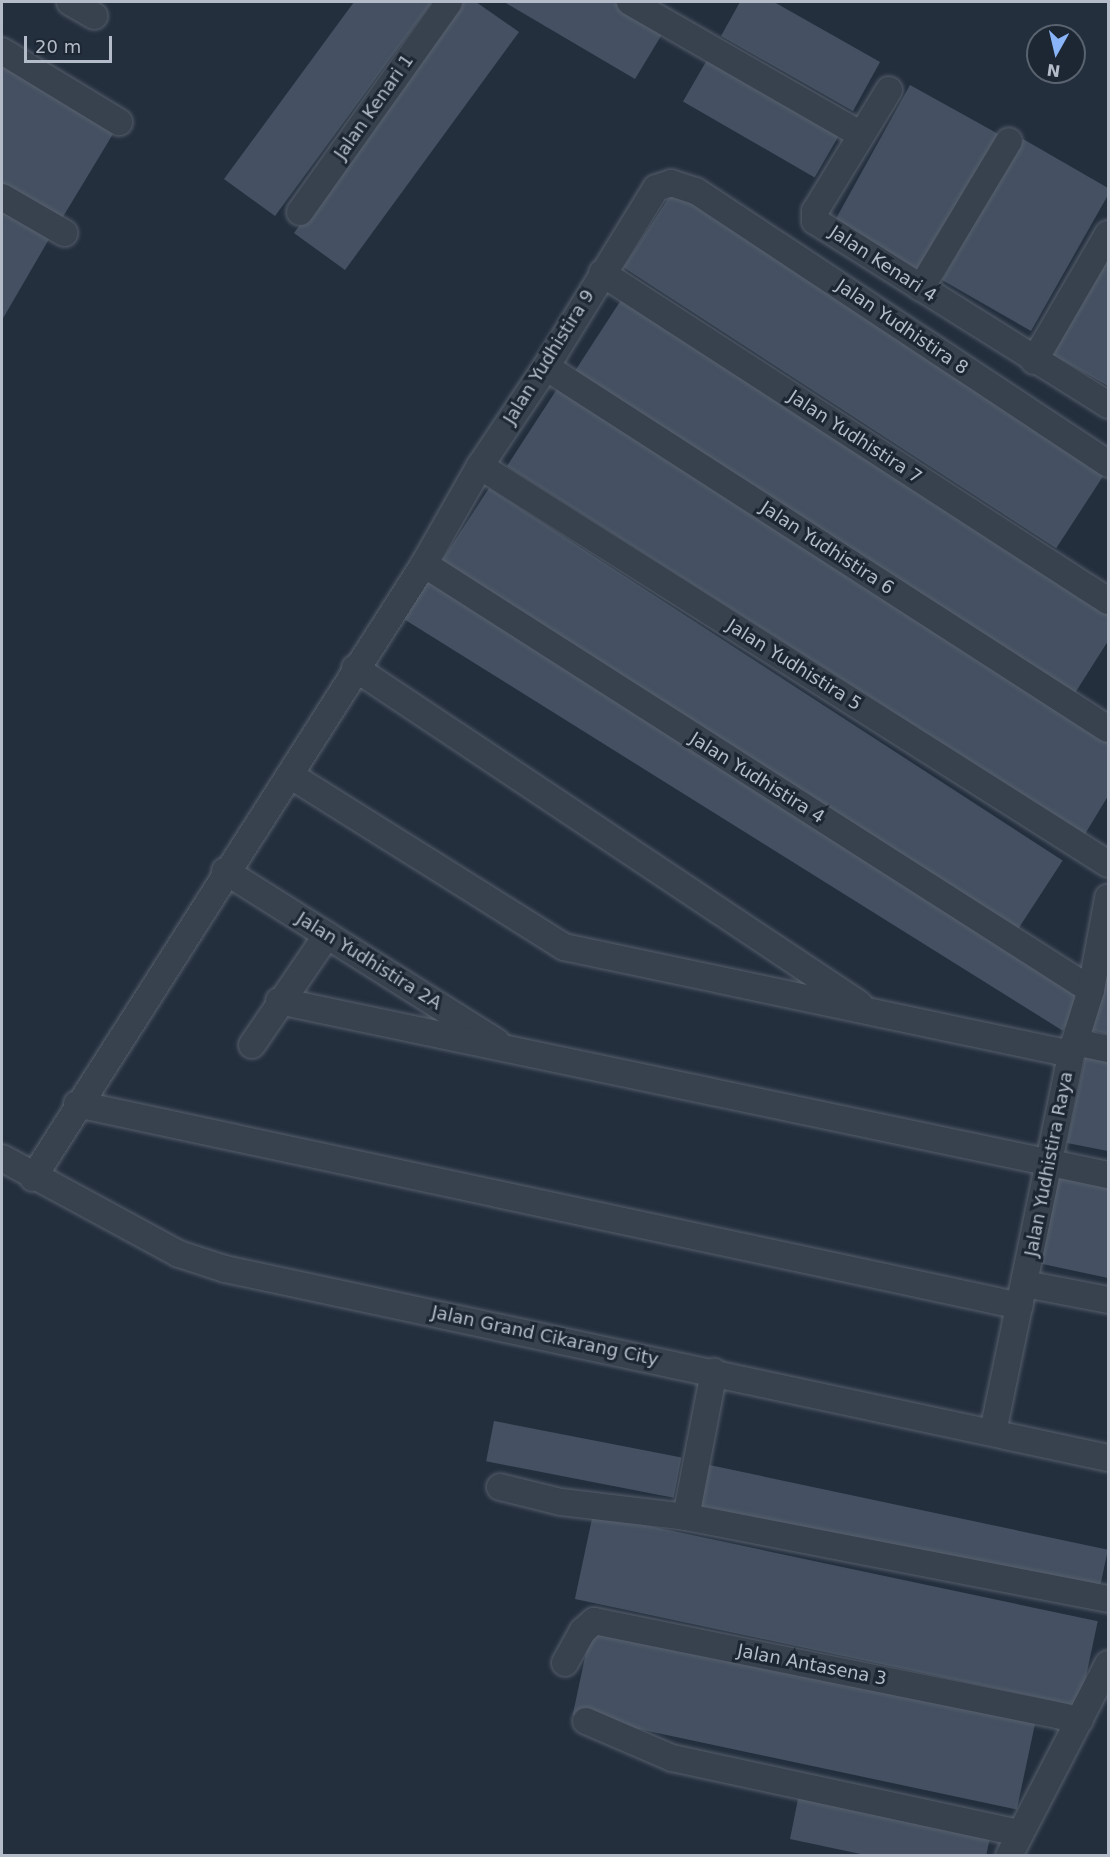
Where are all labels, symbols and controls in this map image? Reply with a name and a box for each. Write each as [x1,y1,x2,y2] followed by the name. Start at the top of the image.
[27,24,116,62] scale bar
[1026,24,1086,84] north arrow
[35,36,81,57] text: 20 m
[330,50,418,164] street label: Jalan Kenari 1
[1046,60,1062,81] text: N
[825,221,941,307] street label: Jalan Kenari 4
[832,275,972,379] street label: Jalan Yudhistira 8
[499,286,599,428] street label: Jalan Yudhistira 9
[784,386,926,488] street label: Jalan Yudhistira 7
[756,497,898,599] street label: Jalan Yudhistira 6
[723,615,865,715] street label: Jalan Yudhistira 5
[686,728,828,828] street label: Jalan Yudhistira 4
[292,908,446,1014] street label: Jalan Yudhistira 2A
[1020,1070,1078,1258] street label: Jalan Yudhistira Raya
[430,1301,660,1371] street label: Jalan Grand Cikarang City
[736,1640,888,1690] street label: Jalan Antasena 3

